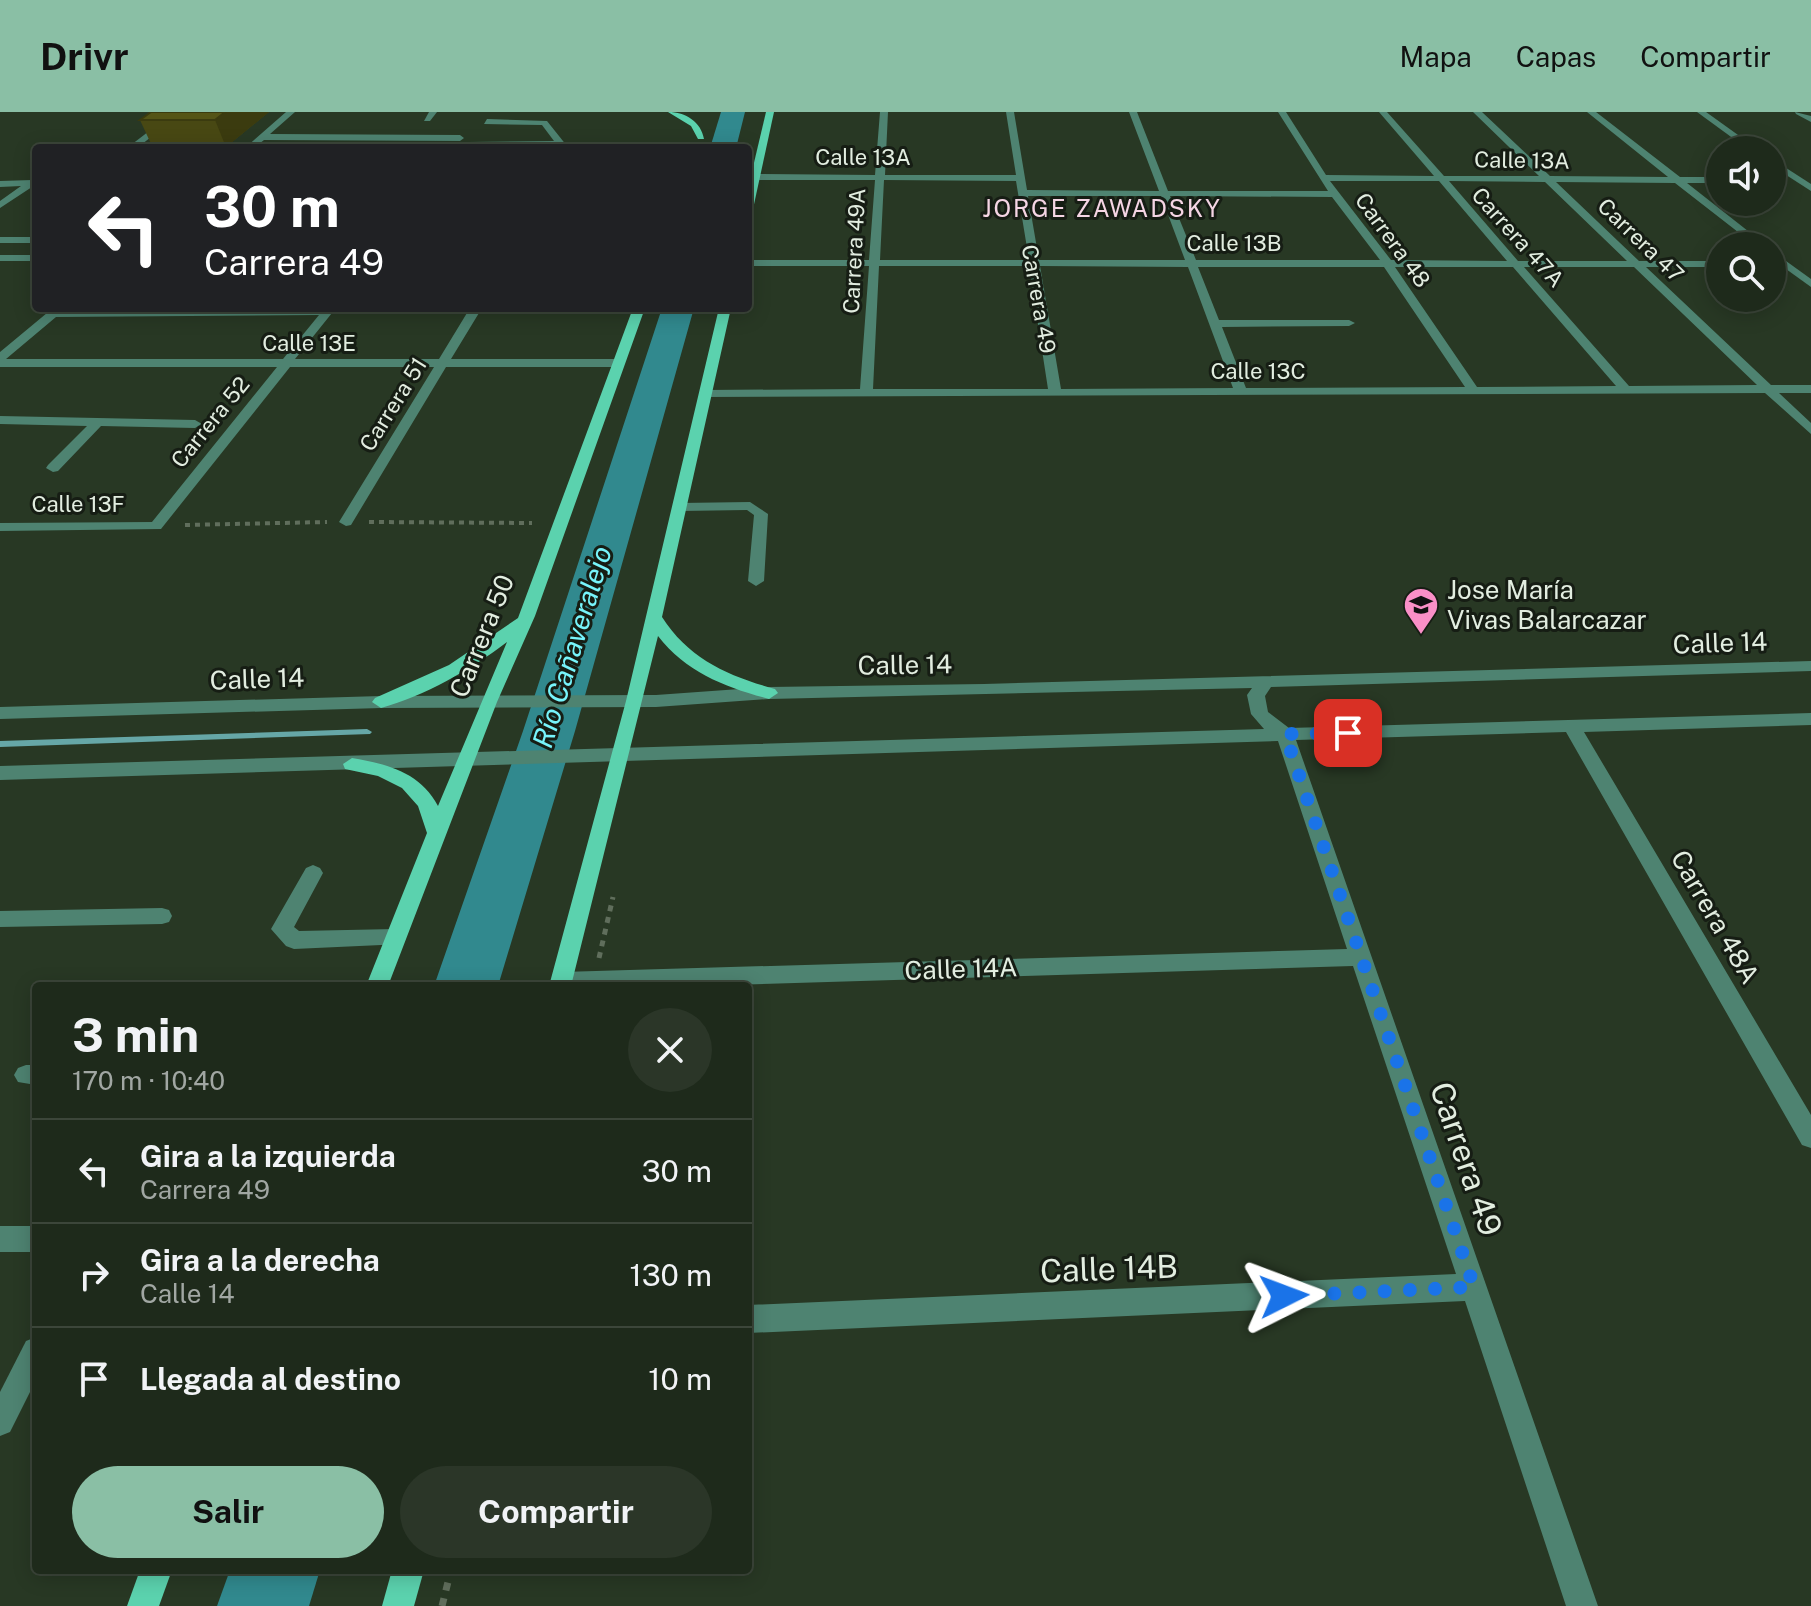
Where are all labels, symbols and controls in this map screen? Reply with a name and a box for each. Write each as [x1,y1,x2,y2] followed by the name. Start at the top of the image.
[40,34,129,79] text: Drivr
[1399,40,1472,73] text: Mapa
[1516,40,1596,73] text: Capas
[1640,40,1771,73] text: Compartir
[1706,136,1786,312] map controls
[1706,136,1786,216] button: sound
[815,144,911,170] street label: Calle 13A
[1474,146,1570,174] street label: Calle 13A
[204,174,340,240] text: 30 m
[72,176,176,280] icon: left
[1467,182,1569,292] street label: Carrera 47A
[838,188,870,314] street label: Carrera 49A
[1350,188,1436,292] street label: Carrera 48
[1593,193,1689,287] street label: Carrera 47
[982,194,1222,222] district label: JORGE ZAWADSKY
[1187,230,1281,256] street label: Calle 13B
[1706,232,1786,312] button: search
[204,241,384,283] text: Carrera 49
[1017,243,1061,355] street label: Carrera 49
[262,330,356,356] street label: Calle 13E
[354,352,432,456] street label: Carrera 51
[1210,358,1306,384] street label: Calle 13C
[165,371,255,473] street label: Carrera 52
[31,491,125,517] street label: Calle 13F
[525,542,618,752] water label: Río Cañaveralejo
[443,570,520,702] street label: Carrera 50
[1447,574,1647,635] place label: Jose María Vivas Balarcazar
[1402,586,1440,636] school or university icon: Jose María Vivas Balarcazar
[1672,625,1768,660] street label: Calle 14
[857,648,953,681] street label: Calle 14
[209,661,305,696] street label: Calle 14
[1314,699,1382,767] pin
[1326,711,1370,755] icon: arrive
[1665,844,1766,989] street label: Carrera 48A
[904,951,1018,986] street label: Calle 14A
[72,1006,199,1063] text: 3 min
[628,1008,712,1092] button: close
[72,1065,225,1096] text: 170 m · 10:40
[1423,1077,1510,1240] street label: Carrera 49
[140,1138,396,1174] text: Gira a la izquierda
[72,1149,116,1193] icon: left
[642,1153,712,1189] text: 30 m
[140,1174,270,1205] text: Carrera 49
[140,1242,380,1278] text: Gira a la derecha
[1039,1248,1179,1289] street label: Calle 14B
[72,1253,116,1297] icon: right
[1242,1254,1326,1338] position arrow
[629,1257,712,1293] text: 130 m
[140,1278,235,1309] text: Calle 14
[72,1357,116,1401] icon: arrive
[140,1361,401,1397] text: Llegada al destino
[648,1361,712,1397] text: 10 m
[72,1466,384,1558] button: Salir
[400,1466,712,1558] button: Compartir

